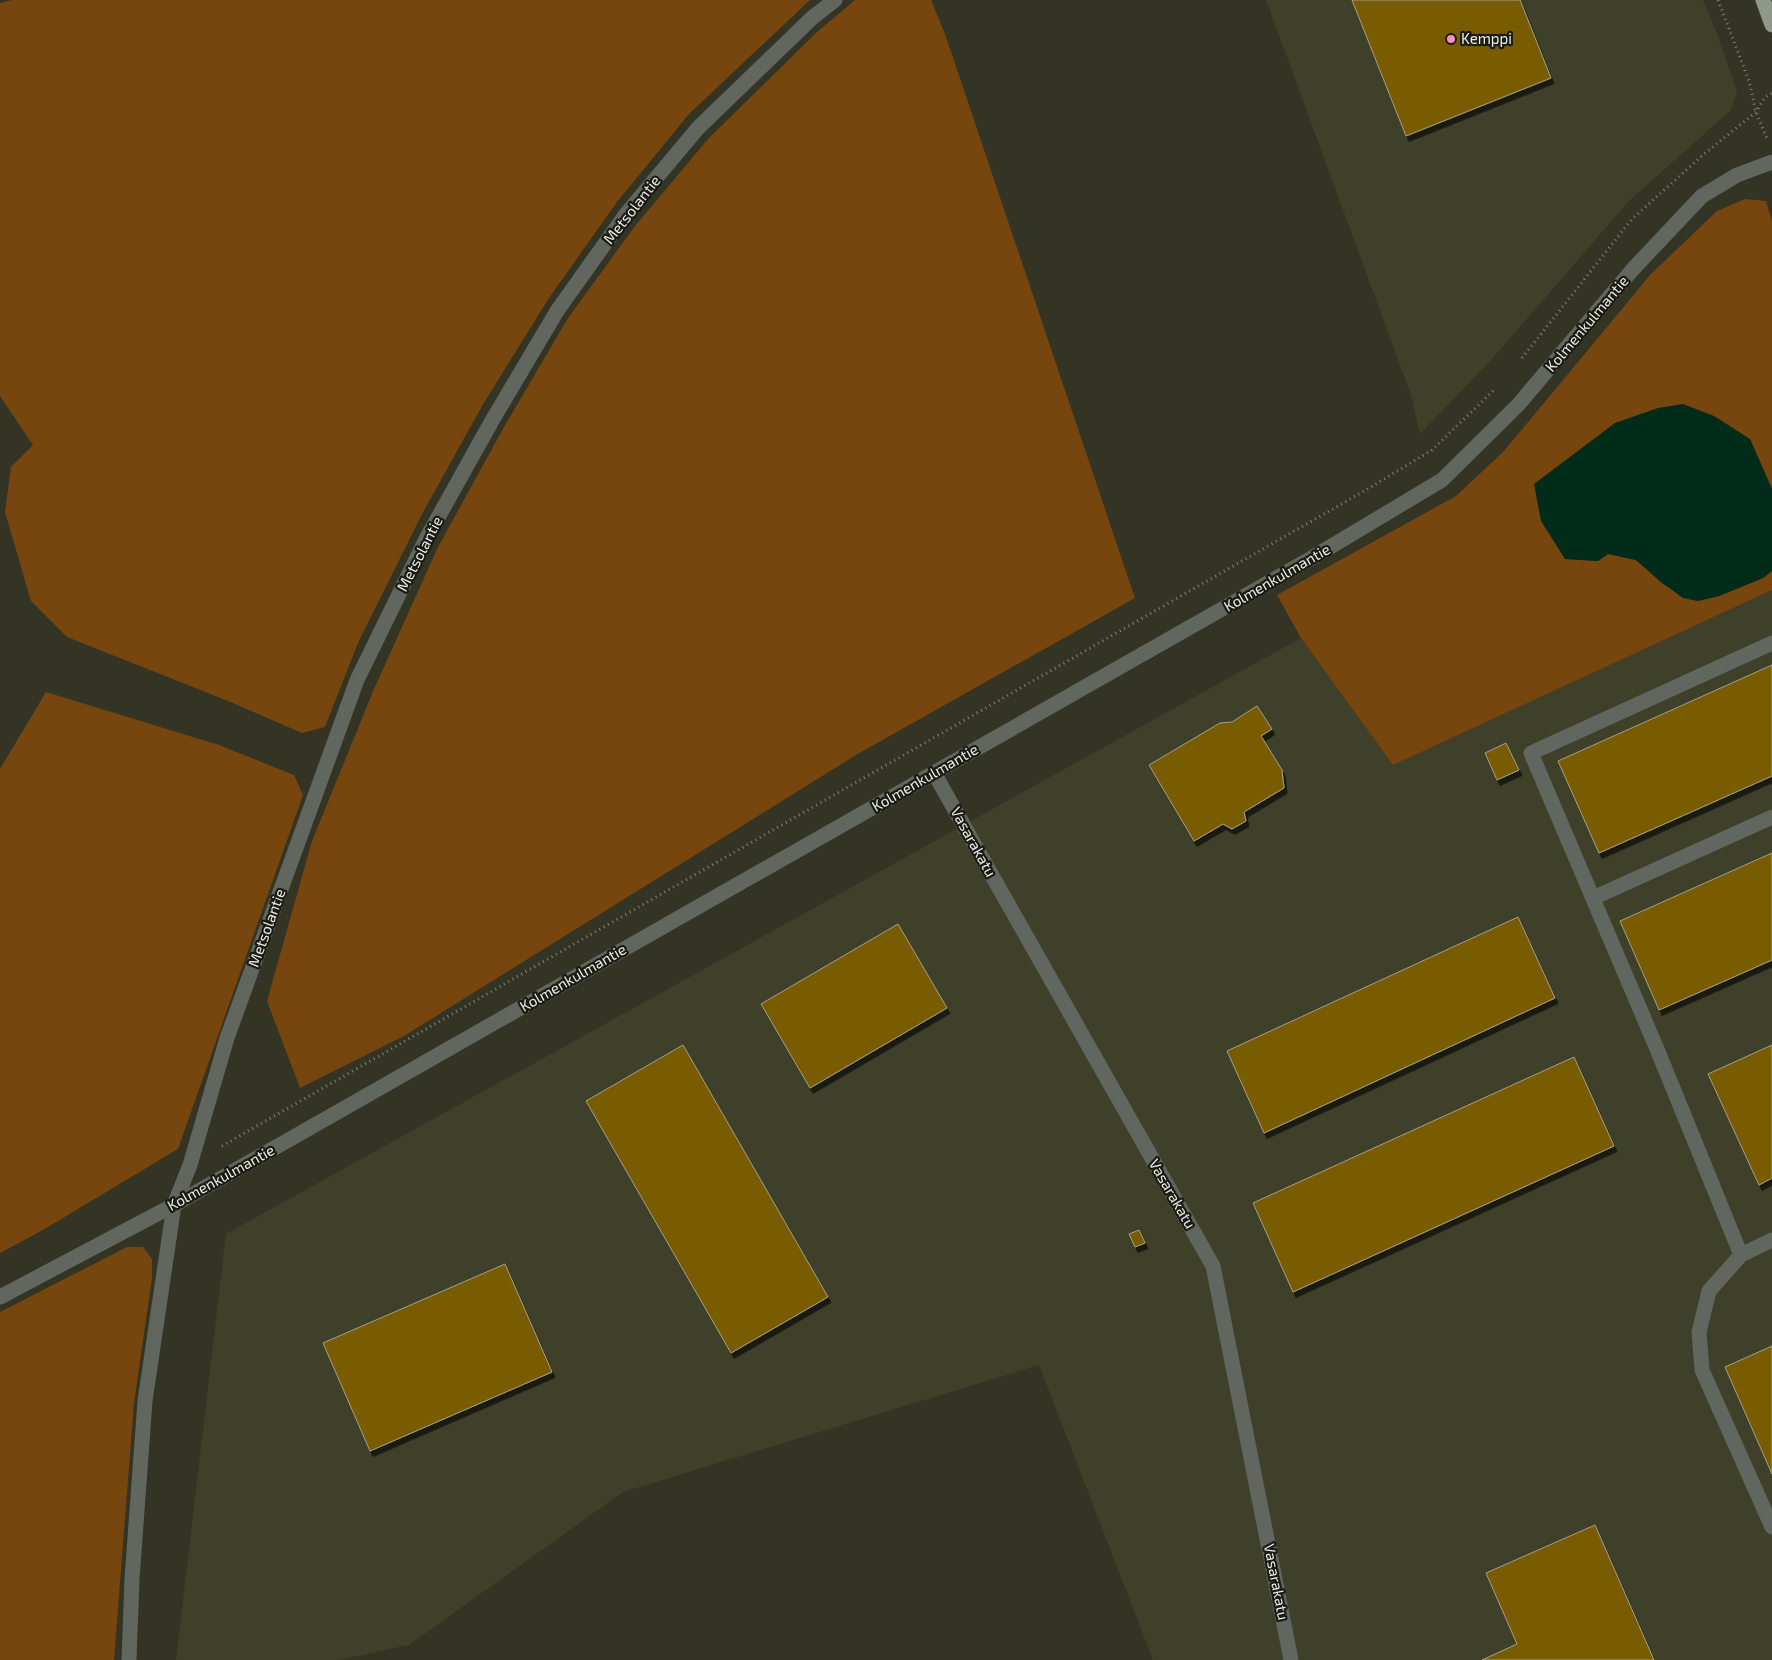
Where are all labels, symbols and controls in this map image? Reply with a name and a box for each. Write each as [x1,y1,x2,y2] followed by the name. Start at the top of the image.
[1461,29,1512,47] place label: Kemppi
[1445,33,1457,45] marker: Kemppi
[599,172,664,247] street label: Metsolantie
[1541,272,1632,375] street label: Kolmenkulmantie
[392,513,446,594] street label: Metsolantie
[1220,539,1333,615] street label: Kolmenkulmantie
[868,739,981,815] street label: Kolmenkulmantie
[947,803,1000,880] street label: Vasarakatu
[244,886,289,969] street label: Metsolantie
[516,939,629,1015] street label: Kolmenkulmantie
[164,1140,277,1214] street label: Kolmenkulmantie
[1146,1156,1200,1231] street label: Vasarakatu
[1261,1542,1293,1621] street label: Vasarakatu

